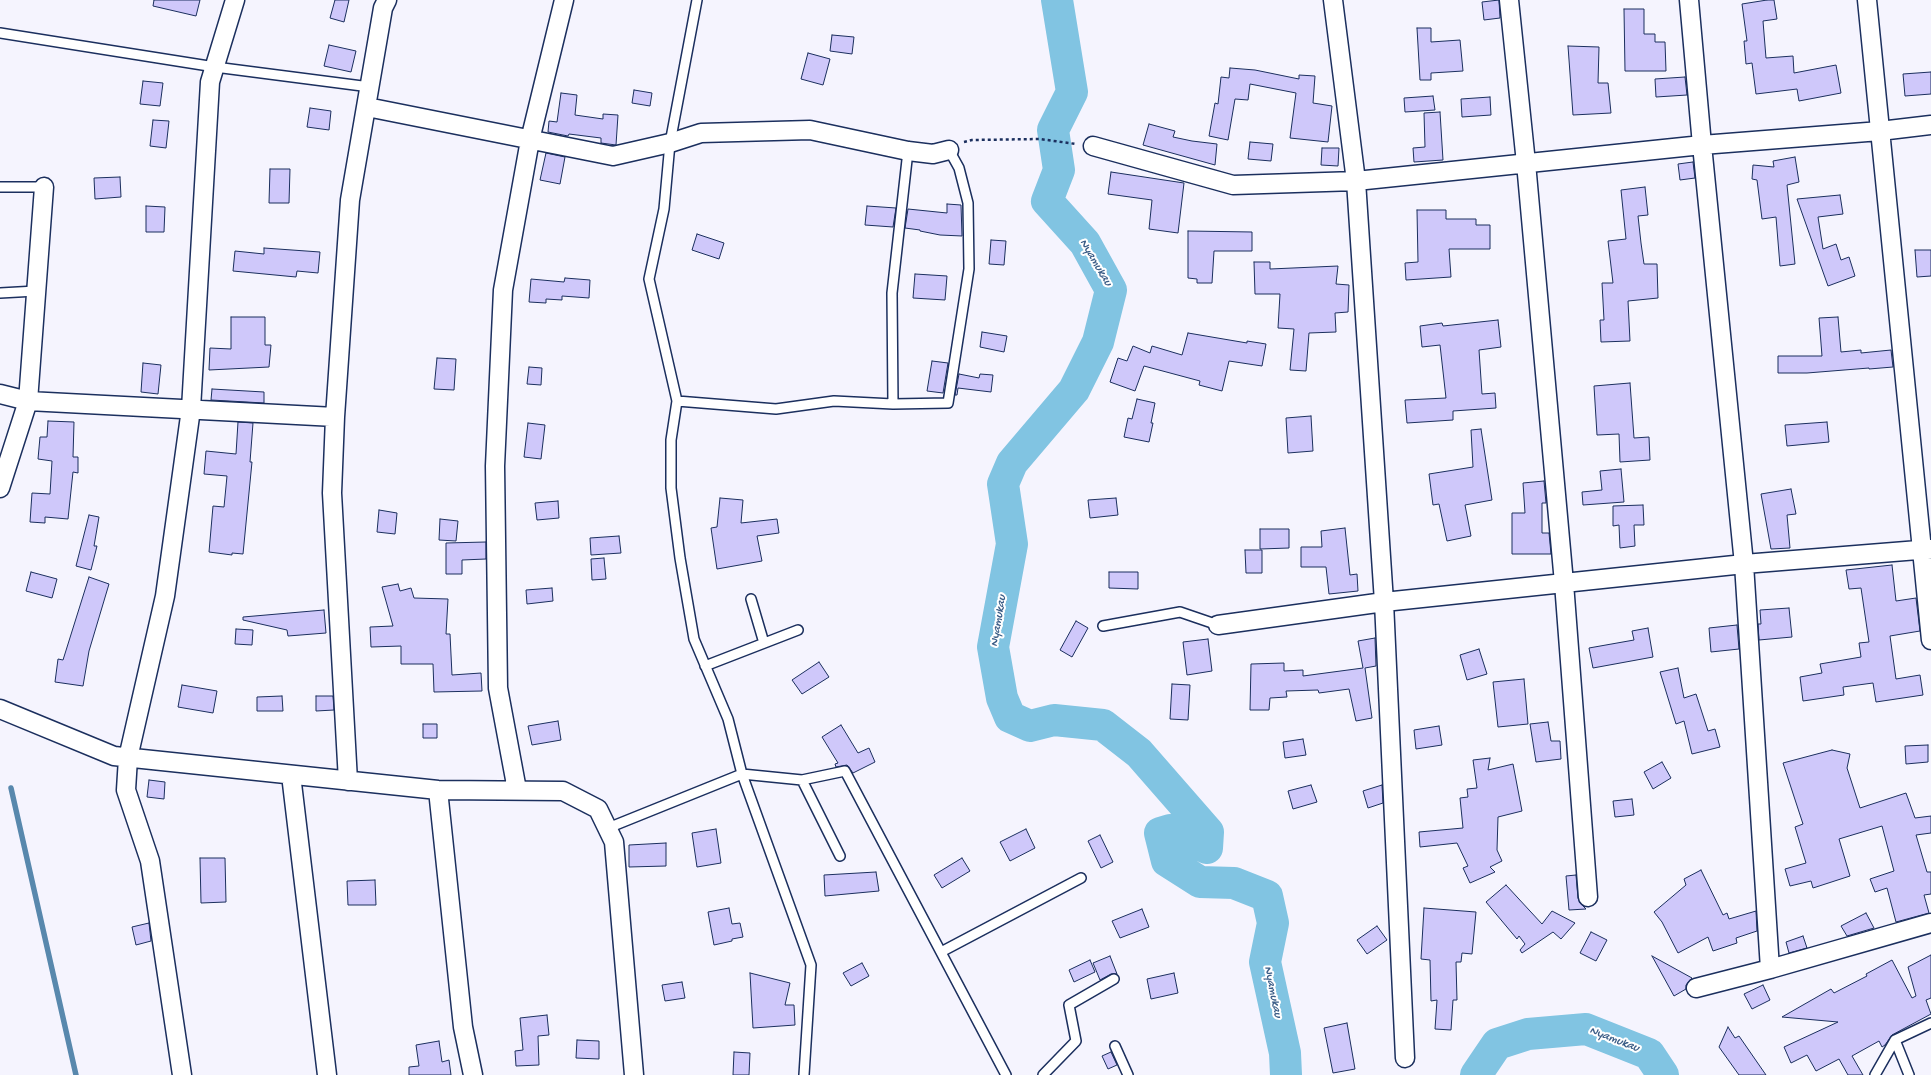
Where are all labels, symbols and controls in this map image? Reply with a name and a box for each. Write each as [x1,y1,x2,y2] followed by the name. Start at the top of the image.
[1075,237,1115,289] water label: Nyamukau
[988,594,1010,648] water label: Nyamukau
[1260,965,1284,1019] water label: Nyamukau
[1587,1024,1641,1056] water label: Nyamukau

